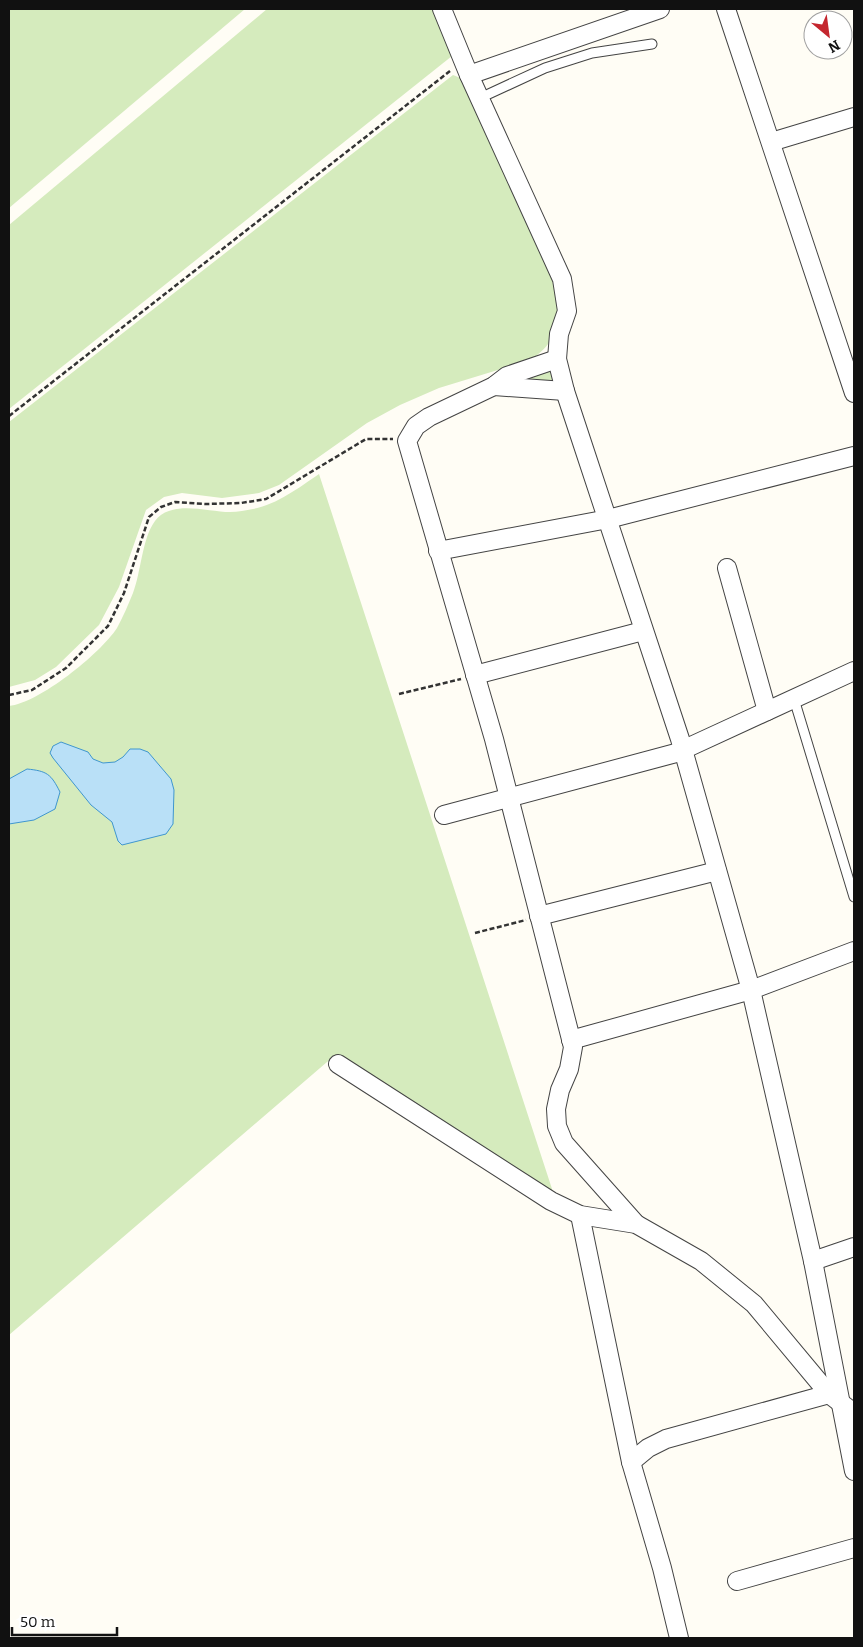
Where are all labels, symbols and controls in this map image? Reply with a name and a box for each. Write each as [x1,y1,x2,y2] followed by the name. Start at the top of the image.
[803,10,853,60] north arrow
[825,36,843,56] text: N
[12,1604,118,1636] scale bar
[20,1613,56,1631] text: 50 m

